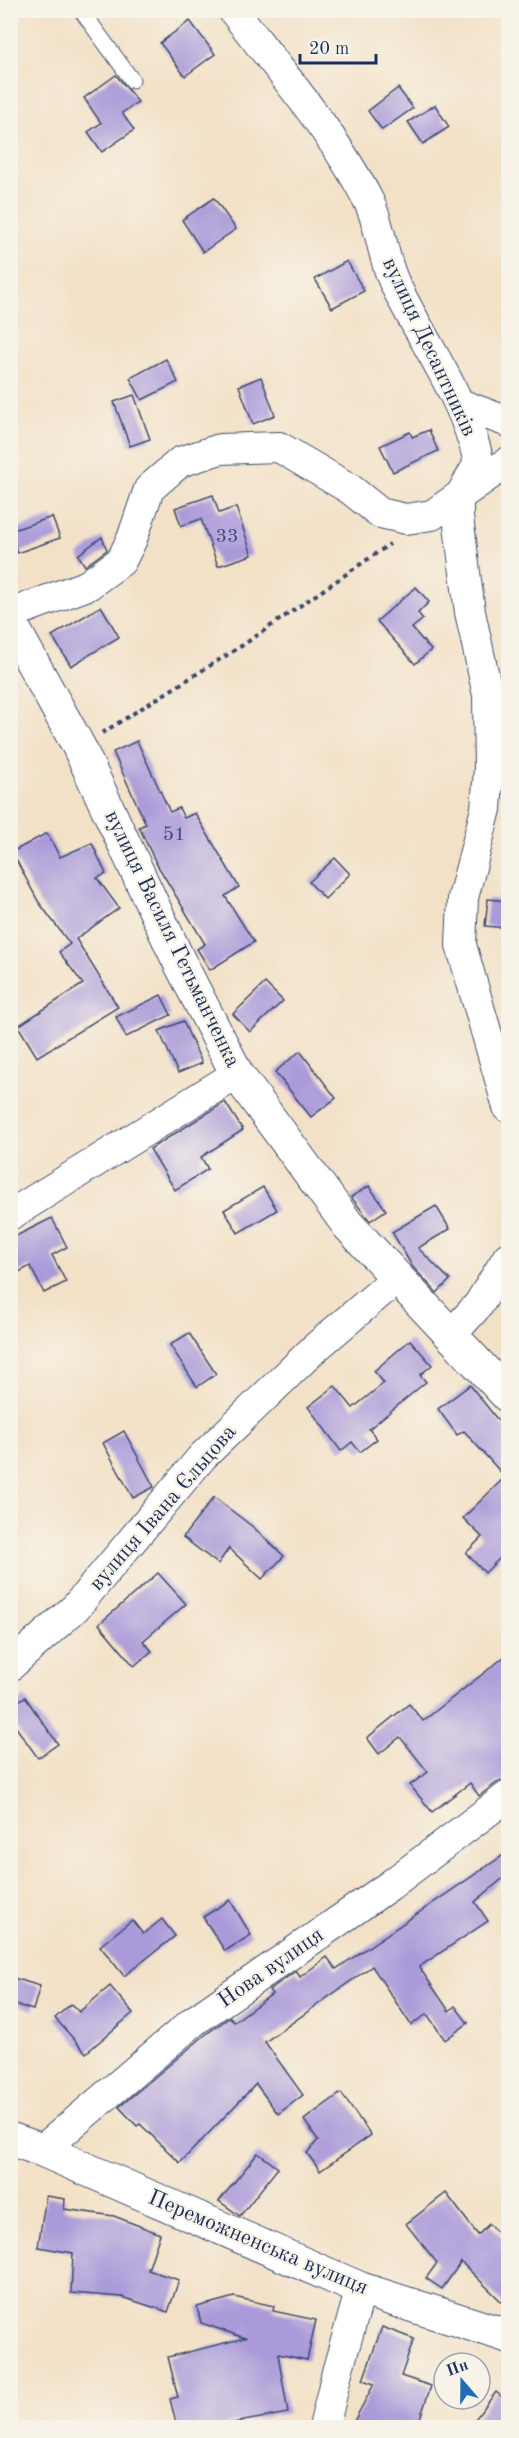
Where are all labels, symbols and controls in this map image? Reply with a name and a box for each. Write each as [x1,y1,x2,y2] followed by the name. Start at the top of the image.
[300,27,376,65] scale bar
[309,40,349,58] text: 20 m
[378,254,480,440] street label: вулиця Десантників
[215,527,239,547] house number: 33
[100,807,244,1071] street label: вулиця Василя Гетьманченка
[162,825,186,845] house number: 51
[85,1421,241,1595] street label: вулиця Івана Єльцова
[214,1924,328,2012] street label: Нова вулиця
[145,2187,371,2299] street label: Переможненська вулиця
[432,2351,492,2411] north arrow
[444,2357,471,2380] text: Пн

